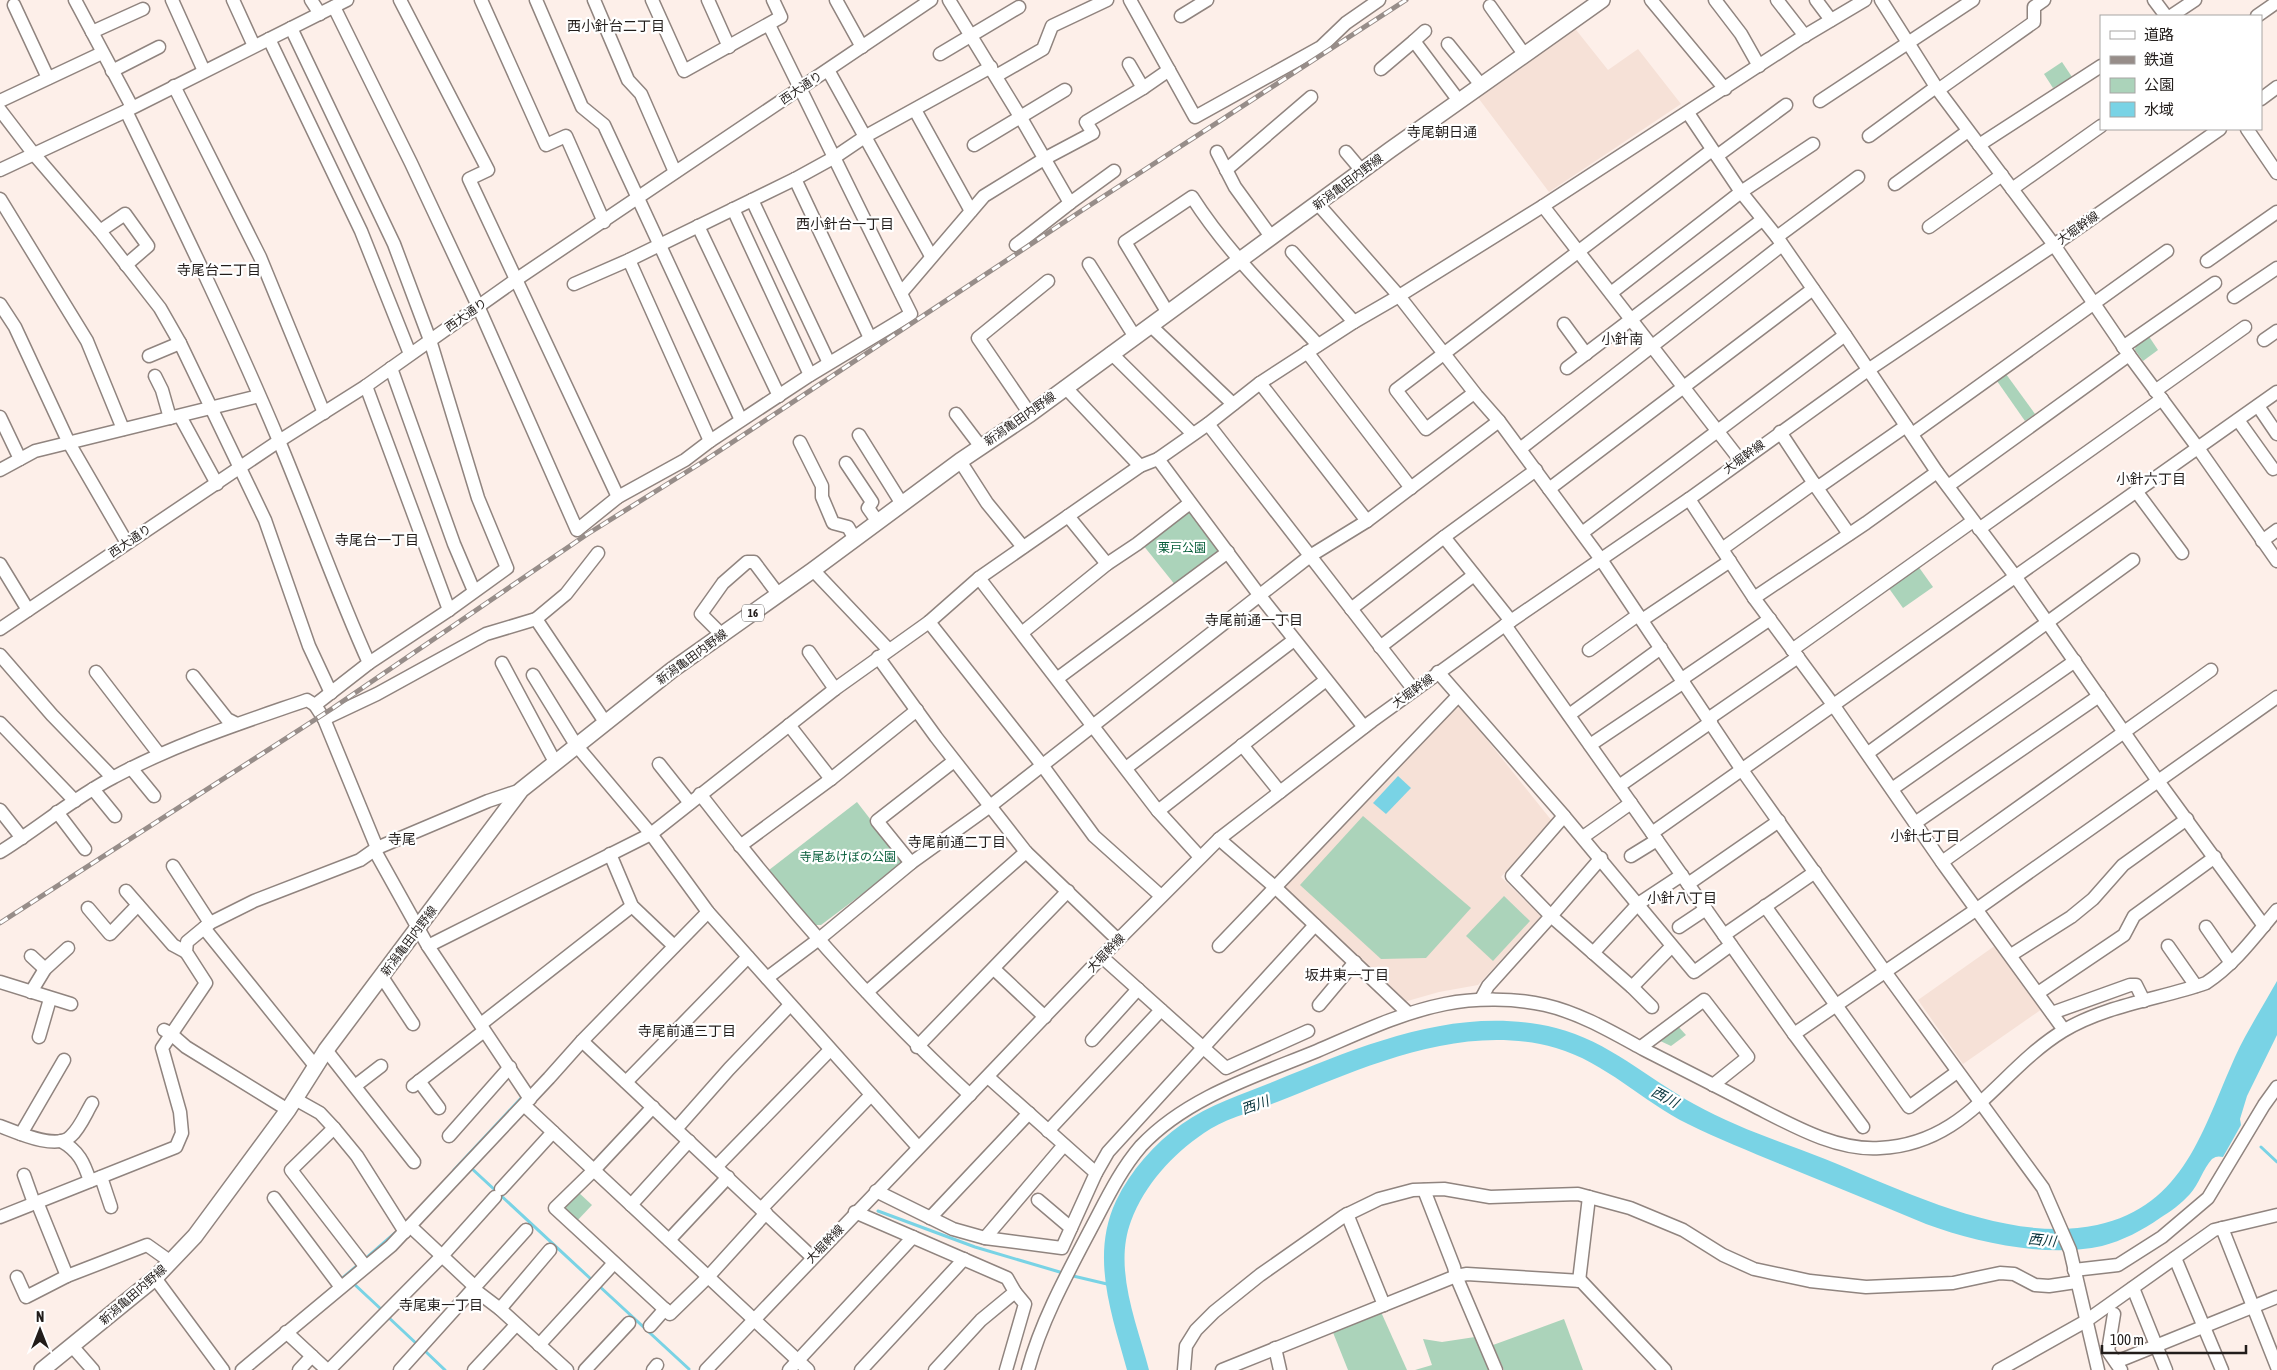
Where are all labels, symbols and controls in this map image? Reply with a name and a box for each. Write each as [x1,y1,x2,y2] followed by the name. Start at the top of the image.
[2100,15,2262,130] legend
[567,18,665,34] district label: 西小針台二丁目
[2144,26,2174,43] text: 道路
[2144,51,2174,68] text: 鉄道
[777,69,825,107] street label: 西大通り
[2144,76,2174,93] text: 公園
[2144,101,2174,118] text: 水域
[1407,124,1477,140] district label: 寺尾朝日通
[1310,151,1386,213] street label: 新潟亀田内野線
[2054,208,2102,248] street label: 大堀幹線
[796,216,894,232] district label: 西小針台一丁目
[177,262,261,278] district label: 寺尾台二丁目
[442,295,490,335] street label: 西大通り
[1601,331,1643,347] district label: 小針南
[982,389,1058,449] street label: 新潟亀田内野線
[1720,437,1768,477] street label: 大堀幹線
[2116,471,2186,487] district label: 小針六丁目
[106,522,154,560] street label: 西大通り
[335,532,419,548] district label: 寺尾台一丁目
[1158,541,1206,555] park label: 栗戸公園
[742,604,764,622] road number: 16
[1205,612,1303,628] district label: 寺尾前通一丁目
[654,627,730,687] street label: 新潟亀田内野線
[1389,671,1437,711] street label: 大堀幹線
[1890,828,1960,844] district label: 小針七丁目
[388,831,416,847] district label: 寺尾
[908,834,1006,850] district label: 寺尾前通二丁目
[800,850,896,864] park label: 寺尾あけぼの公園
[1647,890,1717,906] district label: 小針八丁目
[378,903,440,979] street label: 新潟亀田内野線
[1084,931,1128,975] street label: 大堀幹線
[1305,967,1389,983] district label: 坂井東一丁目
[638,1023,736,1039] district label: 寺尾前通三丁目
[1649,1083,1683,1112] water label: 西川
[1239,1092,1273,1117] water label: 西川
[803,1222,847,1266] street label: 大堀幹線
[2027,1231,2059,1250] water label: 西川
[97,1262,169,1328] street label: 新潟亀田内野線
[399,1297,483,1313] district label: 寺尾東一丁目
[15,1305,65,1355] north arrow
[36,1309,44,1325] text: N
[2102,1322,2246,1354] scale bar
[2110,1331,2144,1348] text: 100 m

